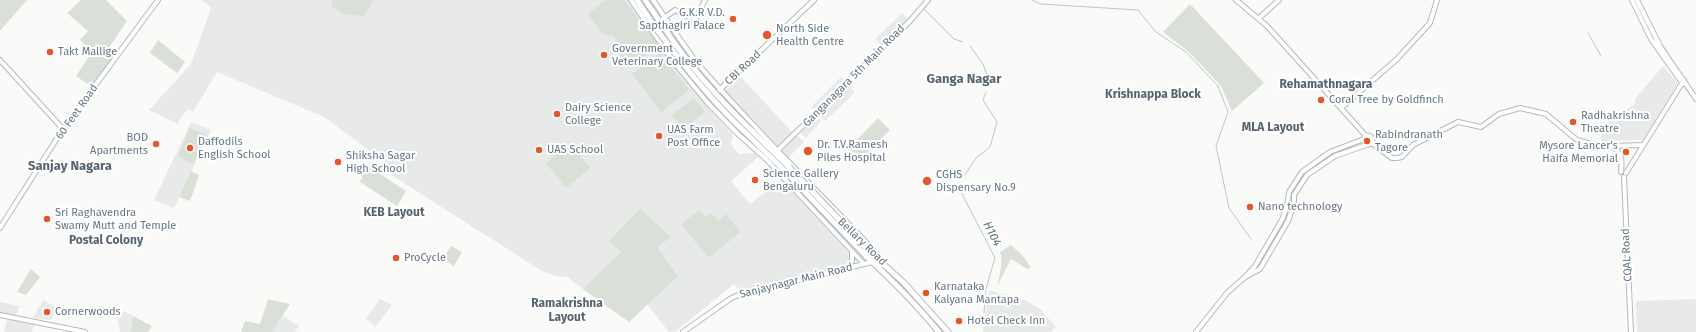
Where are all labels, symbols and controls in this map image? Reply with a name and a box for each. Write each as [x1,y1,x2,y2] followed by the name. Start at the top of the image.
[639,6,725,32] place label: G.K.R V.D. Sapthagiri Palace
[728,14,738,24] marker: G.K.R V.D. Sapthagiri Palace
[776,22,844,48] place label: North Side Health Centre
[800,22,908,130] street label: Ganganagara 5th Main Road
[761,29,773,41] marker: North Side Health Centre
[612,42,702,68] place label: Government Veterinary College
[58,45,117,59] place label: Takt Mallige
[45,47,55,57] marker: Takt Mallige
[722,48,764,88] street label: CBI Road
[599,50,609,60] marker: Government Veterinary College
[927,71,1001,87] district label: Ganga Nagar
[1280,78,1372,92] district label: Rehamathnagara
[53,82,101,142] street label: 60 Feet Road
[1105,88,1201,102] district label: Krishnappa Block
[1329,93,1444,107] place label: Coral Tree by Goldfinch
[1316,95,1326,105] marker: Coral Tree by Goldfinch
[565,101,631,127] place label: Dairy Science College
[552,109,562,119] marker: Dairy Science College
[1581,109,1650,135] place label: Radhakrishna Theatre
[1568,117,1578,127] marker: Radhakrishna Theatre
[1242,121,1304,135] district label: MLA Layout
[667,123,720,149] place label: UAS Farm Post Office
[1375,128,1443,154] place label: Rabindranath Tagore
[90,131,148,157] place label: BOD Apartments
[654,131,664,141] marker: UAS Farm Post Office
[198,135,271,161] place label: Daffodils English School
[1362,136,1372,146] marker: Rabindranath Tagore
[817,138,888,164] place label: Dr. T.V.Ramesh Piles Hospital
[151,139,161,149] marker: BOD Apartments
[1539,139,1618,165] place label: Mysore Lancer's Haifa Memorial
[185,143,195,153] marker: Daffodils English School
[547,143,603,157] place label: UAS School
[534,145,544,155] marker: UAS School
[802,145,814,157] marker: Dr. T.V.Ramesh Piles Hospital
[1621,147,1631,157] marker: Mysore Lancer's Haifa Memorial
[346,149,415,175] place label: Shiksha Sagar High School
[333,157,343,167] marker: Shiksha Sagar High School
[28,158,112,174] district label: Sanjay Nagara
[763,167,839,193] place label: Science Gallery Bengaluru
[936,168,1016,194] place label: CGHS Dispensary No.9
[750,175,760,185] marker: Science Gallery Bengaluru
[921,175,933,187] marker: CGHS Dispensary No.9
[1258,200,1342,214] place label: Nano technology
[1245,202,1255,212] marker: Nano technology
[55,206,176,232] place label: Sri Raghavendra Swamy Mutt and Temple
[363,206,425,220] district label: KEB Layout
[42,214,52,224] marker: Sri Raghavendra Swamy Mutt and Temple
[835,215,889,269] street label: Bellary Road
[980,219,1004,249] water label: H104
[1619,228,1635,282] street label: CQAL Road
[69,234,143,248] district label: Postal Colony
[404,251,446,265] place label: ProCycle
[391,253,401,263] marker: ProCycle
[738,261,854,301] street label: Sanjaynagar Main Road
[934,280,1019,306] place label: Karnataka Kalyana Mantapa
[921,288,931,298] marker: Karnataka Kalyana Mantapa
[531,297,603,325] district label: Ramakrishna Layout
[55,305,121,319] place label: Cornerwoods
[42,307,52,317] marker: Cornerwoods
[967,314,1045,328] place label: Hotel Check Inn
[954,316,964,326] marker: Hotel Check Inn

